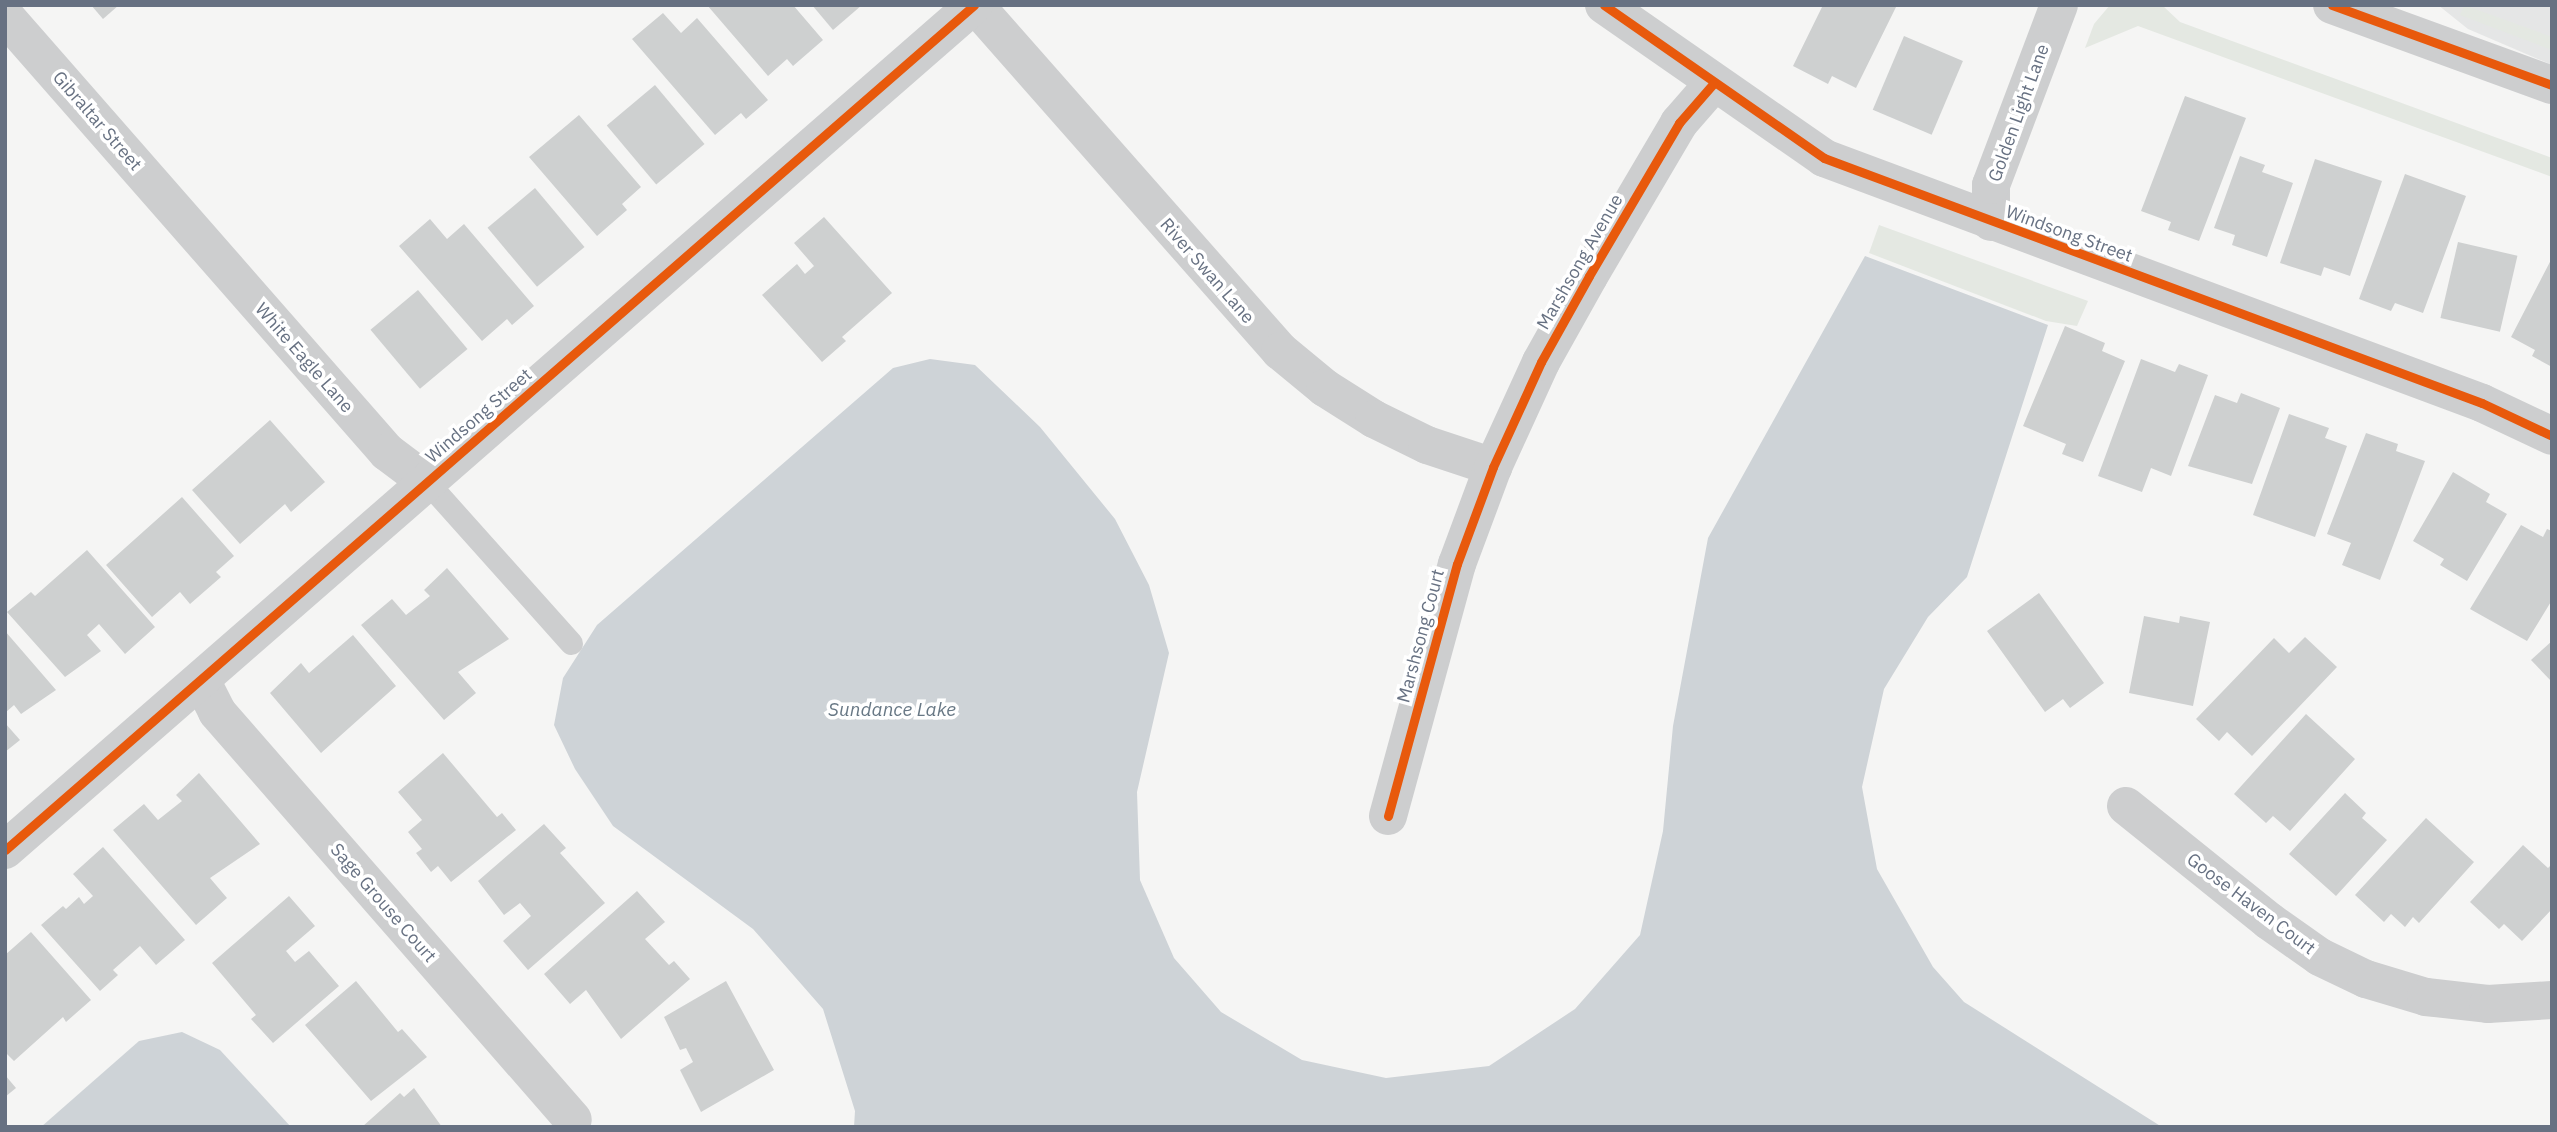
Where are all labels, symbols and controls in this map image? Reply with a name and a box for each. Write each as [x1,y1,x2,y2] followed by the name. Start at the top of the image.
[1984,41,2054,185] street label: Golden Light Lane
[48,67,146,175] street label: Gibraltar Street
[1532,190,1628,334] street label: Marshsong Avenue
[2003,201,2135,267] street label: Windsong Street
[1155,214,1259,328] street label: River Swan Lane
[250,299,358,417] street label: White Eagle Lane
[422,364,536,468] street label: Windsong Street
[1393,567,1449,705] street label: Marshsong Court
[828,699,956,721] water label: Sundance Lake
[326,839,440,967] street label: Sage Grouse Court
[2182,849,2320,959] street label: Goose Haven Court

